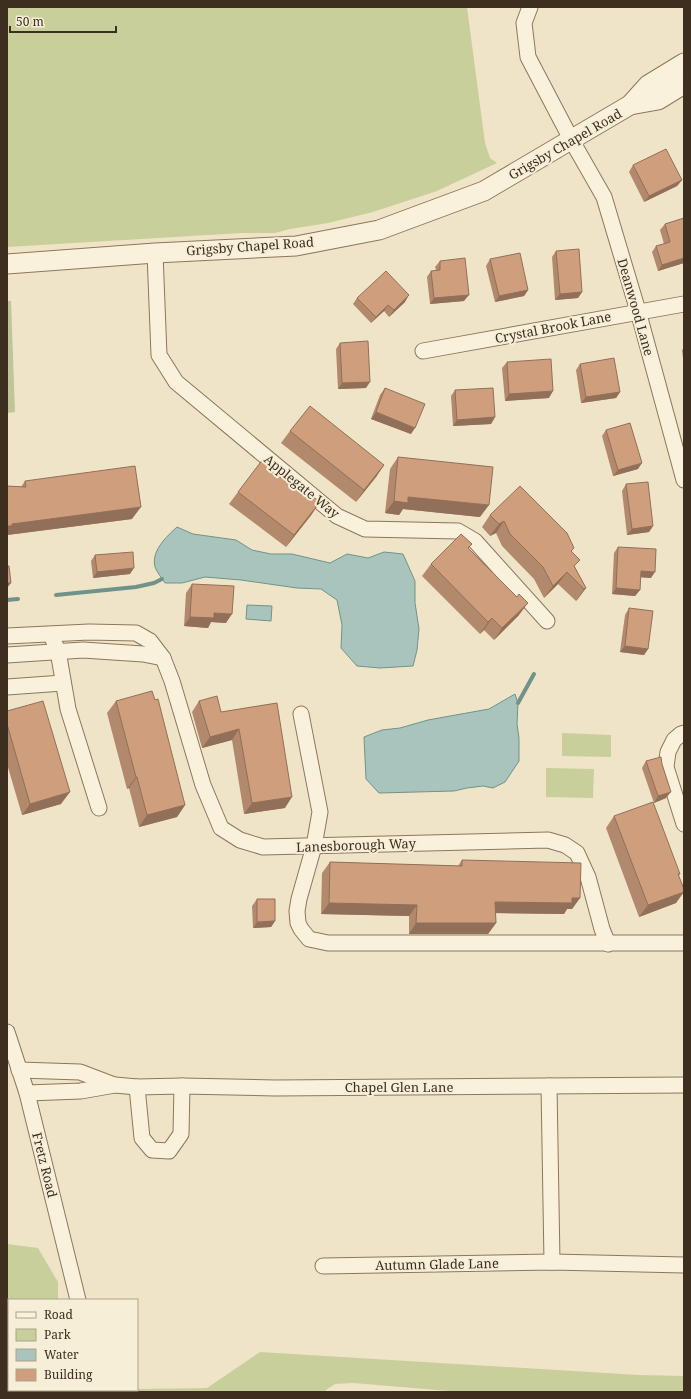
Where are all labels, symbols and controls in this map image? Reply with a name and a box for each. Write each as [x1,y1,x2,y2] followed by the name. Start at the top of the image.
[10,8,116,34] scale bar
[16,13,44,30] text: 50 m
[505,104,625,184] street label: Grigsby Chapel Road
[185,233,315,259] street label: Grigsby Chapel Road
[614,256,659,358] street label: Deanwood Lane
[493,307,613,347] street label: Crystal Brook Lane
[260,450,344,522] street label: Applegate Way
[296,834,417,856] street label: Lanesborough Way
[345,1078,453,1096] street label: Chapel Glen Lane
[28,1130,62,1200] street label: Fretz Road
[375,1254,499,1274] street label: Autumn Glade Lane
[8,1299,138,1391] legend
[44,1306,74,1323] text: Road
[44,1326,72,1343] text: Park
[44,1346,79,1363] text: Water
[44,1366,93,1383] text: Building

